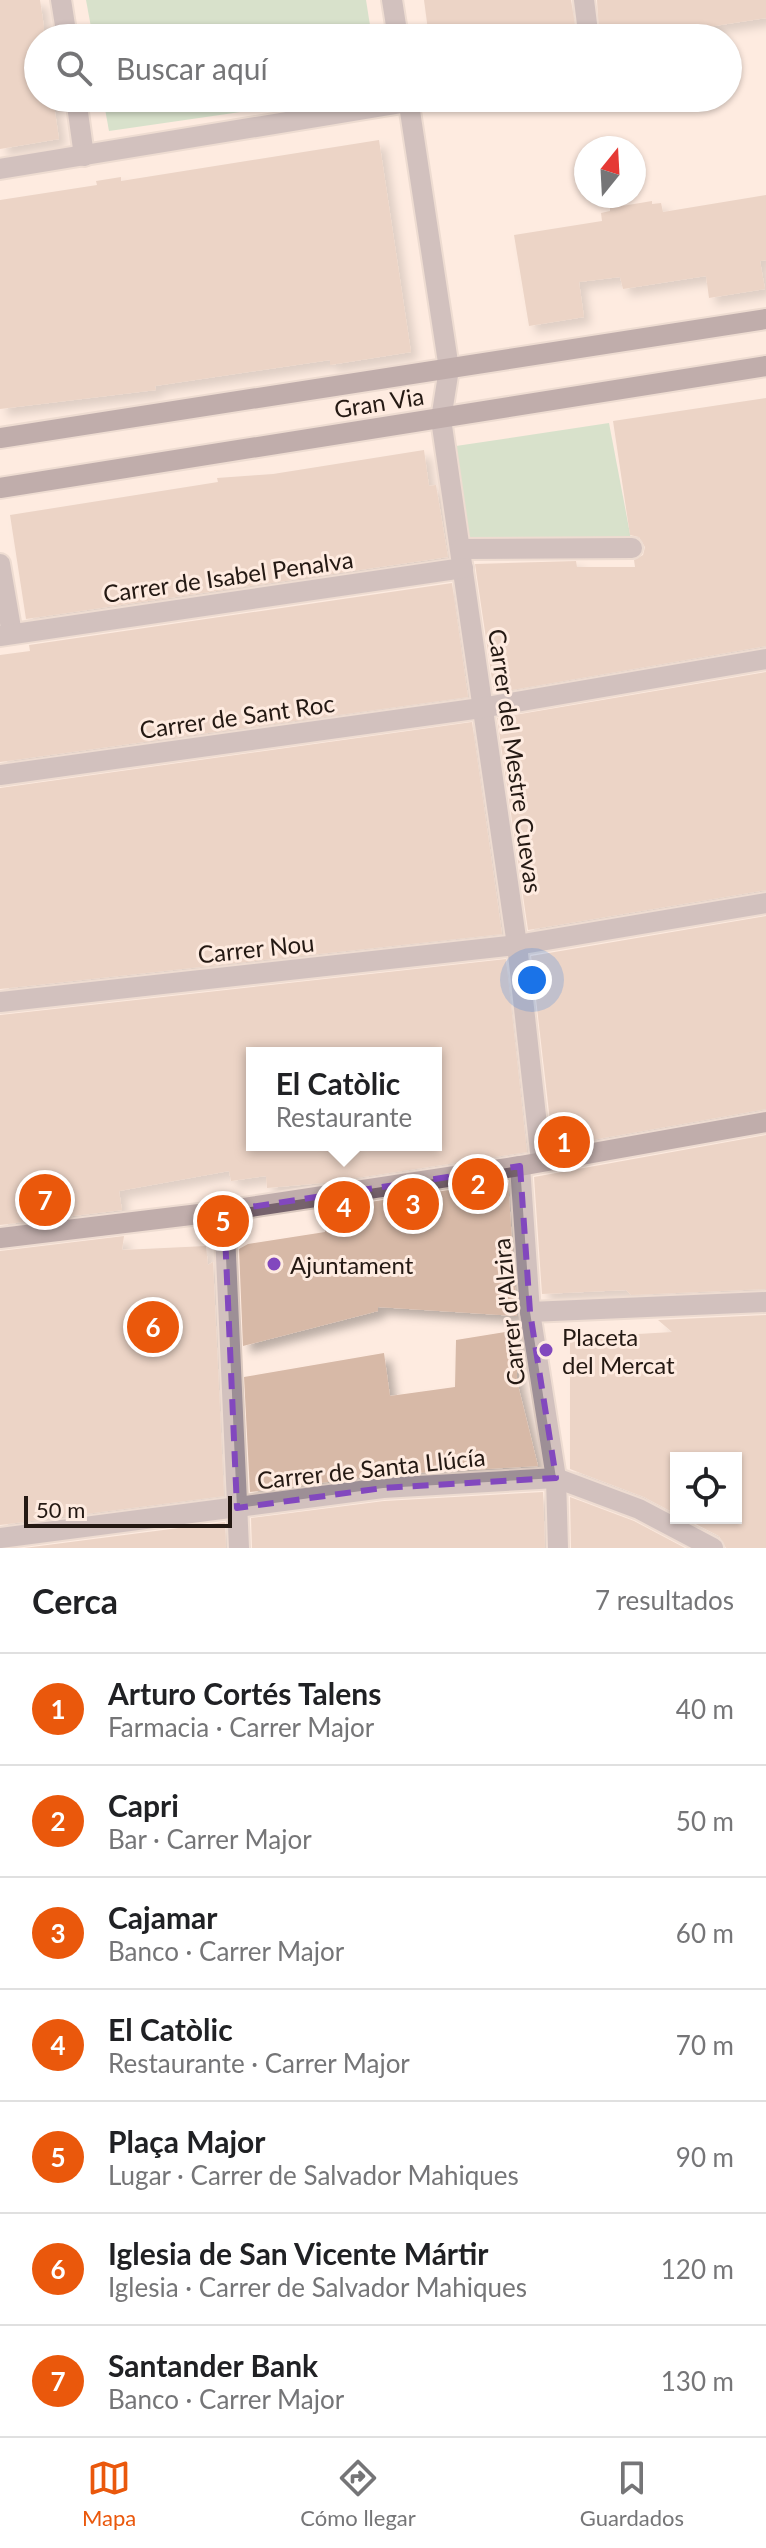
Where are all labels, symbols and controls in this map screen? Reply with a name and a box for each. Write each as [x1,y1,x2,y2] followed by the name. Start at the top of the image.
[24,24,742,112] search box
[52,46,96,90] icon: search
[116,50,268,86] text: Buscar aquí
[574,136,646,208] north arrow
[332,381,426,423] street label: Gran Via
[101,544,355,608] street label: Carrer de Isabel Penalva
[483,627,549,895] street label: Carrer del Mestre Cuevas
[138,688,336,744] street label: Carrer de Sant Roc
[196,927,316,969] street label: Carrer Nou
[512,960,552,1000] your location
[246,1047,442,1151] popup
[276,1065,400,1101] text: El Catòlic
[276,1101,412,1133] text: Restaurante
[538,1112,590,1172] pin: 1
[452,1154,504,1214] pin: 2
[19,1170,71,1230] pin: 7
[387,1174,439,1234] pin: 3
[318,1177,370,1237] pin: 4
[197,1191,249,1251] pin: 5
[486,1237,530,1387] street label: Carrer d'Alzira
[290,1250,414,1279] place label: Ajuntament
[265,1255,283,1273] marker: Ajuntament
[127,1297,179,1357] pin: 6
[562,1322,675,1379] place label: Placeta del Mercat
[537,1341,555,1359] marker: Placeta del Mercat
[255,1442,487,1494] street label: Carrer de Santa Llúcía
[670,1452,742,1524] map controls
[670,1452,742,1524] button: locate
[24,1492,232,1528] scale bar
[36,1496,85,1523] text: 50 m
[32,1580,118,1621] text: Cerca
[595,1584,734,1616] text: 7 resultados
[108,1675,381,1711] text: Arturo Cortés Talens
[50,1693,66,1725] text: 1
[676,1693,734,1725] text: 40 m
[108,1711,374,1743] text: Farmacia · Carrer Major
[108,1787,179,1823] text: Capri
[50,1805,66,1837] text: 2
[676,1805,734,1837] text: 50 m
[108,1823,312,1855] text: Bar · Carrer Major
[108,1899,217,1935] text: Cajamar
[50,1917,66,1949] text: 3
[676,1917,734,1949] text: 60 m
[108,1935,344,1967] text: Banco · Carrer Major
[108,2011,233,2047] text: El Catòlic
[50,2029,66,2061] text: 4
[676,2029,734,2061] text: 70 m
[108,2047,410,2079] text: Restaurante · Carrer Major
[108,2123,265,2159] text: Plaça Major
[50,2141,66,2173] text: 5
[676,2141,734,2173] text: 90 m
[108,2159,519,2191] text: Lugar · Carrer de Salvador Mahiques
[108,2235,489,2271] text: Iglesia de San Vicente Mártir
[50,2253,66,2285] text: 6
[661,2253,734,2285] text: 120 m
[108,2271,527,2303] text: Iglesia · Carrer de Salvador Mahiques
[108,2347,318,2383] text: Santander Bank
[50,2365,66,2397] text: 7
[661,2365,734,2397] text: 130 m
[108,2383,344,2415] text: Banco · Carrer Major
[82,2456,136,2531] tab: Mapa
[300,2456,416,2531] tab: Cómo llegar
[580,2456,684,2531] tab: Guardados

